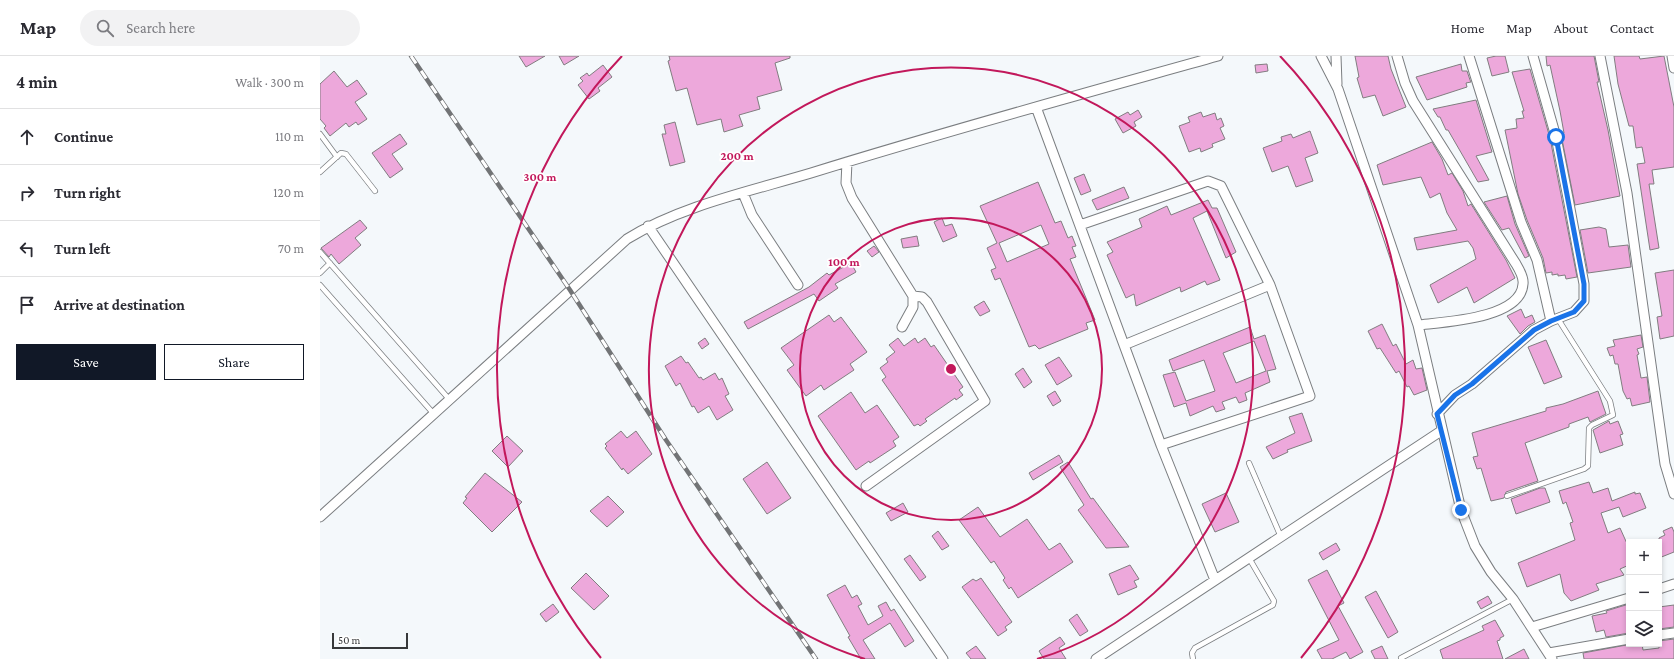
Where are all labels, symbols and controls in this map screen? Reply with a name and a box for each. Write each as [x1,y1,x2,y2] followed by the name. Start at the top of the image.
[80,10,360,46] search box
[20,17,56,38] text: Map
[94,17,116,39] icon: search
[126,20,195,36] text: Search here
[1451,20,1484,36] text: Home
[1506,20,1532,36] text: Map
[1554,20,1588,36] text: About
[1610,20,1654,36] text: Contact
[16,73,58,92] text: 4 min
[235,75,304,90] text: Walk · 300 m
[16,126,38,148] icon: ahead
[1547,128,1565,146] route start
[54,129,113,145] text: Continue
[275,129,304,144] text: 110 m
[720,149,754,163] text: 200 m
[524,170,557,184] text: 300 m
[16,182,38,204] icon: right
[54,185,121,201] text: Turn right
[273,185,304,200] text: 120 m
[16,238,38,260] icon: left
[54,241,110,257] text: Turn left
[278,241,304,256] text: 70 m
[828,255,861,269] text: 100 m
[16,294,38,316] icon: arrive
[54,297,185,313] text: Arrive at destination
[16,344,156,380] button: Save
[164,344,304,380] button: Share
[944,362,958,376] centre of rings
[1452,501,1470,519] route end
[1626,539,1662,647] map controls
[1626,539,1662,575] button: +
[1626,575,1662,611] button: −
[1626,611,1662,647] button: layers
[332,631,408,650] scale bar
[338,634,360,646] text: 50 m

